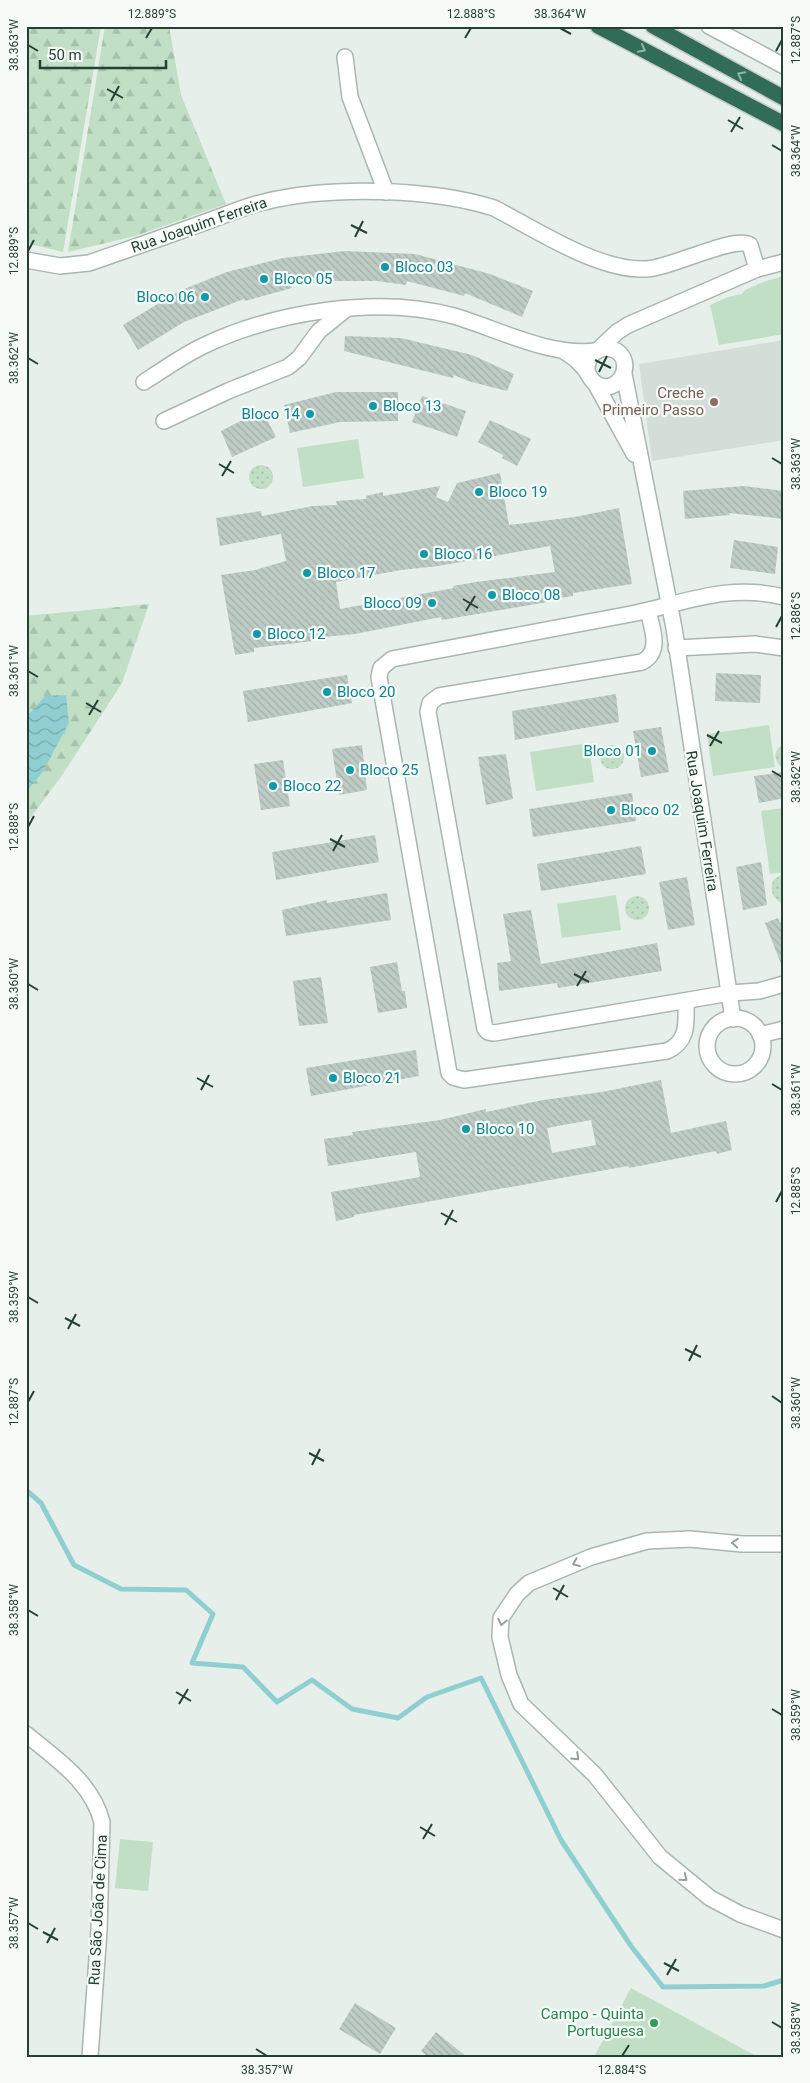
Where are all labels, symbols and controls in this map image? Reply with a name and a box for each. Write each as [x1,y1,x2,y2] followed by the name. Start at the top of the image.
[128,7,176,21] text: 12.889°S
[447,7,495,21] text: 12.888°S
[534,7,586,21] text: 38.364°W
[789,16,803,64] text: 12.887°S
[7,19,21,71] text: 38.363°W
[40,38,166,70] scale bar
[636,43,645,53] one-way arrow
[48,46,82,64] text: 50 m
[737,71,746,81] one-way arrow
[789,125,803,177] text: 38.364°W
[129,193,269,257] street label: Rua Joaquim Ferreira
[7,227,21,275] text: 12.889°S
[395,258,454,276] place label: Bloco 03
[379,261,391,273] marker: Bloco 03
[274,270,333,288] place label: Bloco 05
[258,273,270,285] marker: Bloco 05
[136,288,195,306] place label: Bloco 06
[199,291,211,303] marker: Bloco 06
[7,332,21,384] text: 38.362°W
[602,384,704,419] place label: Creche Primeiro Passo
[708,396,720,408] marker: Creche Primeiro Passo
[383,397,442,415] place label: Bloco 13
[367,400,379,412] marker: Bloco 13
[241,405,301,423] place label: Bloco 14
[304,408,316,420] marker: Bloco 14
[789,438,803,490] text: 38.363°W
[489,483,548,501] place label: Bloco 19
[473,486,485,498] marker: Bloco 19
[434,545,493,563] place label: Bloco 16
[418,548,430,560] marker: Bloco 16
[317,564,376,582] place label: Bloco 17
[301,567,313,579] marker: Bloco 17
[502,586,561,604] place label: Bloco 08
[486,589,498,601] marker: Bloco 08
[789,592,803,640] text: 12.886°S
[363,594,422,612] place label: Bloco 09
[426,597,438,609] marker: Bloco 09
[267,625,326,643] place label: Bloco 12
[251,628,263,640] marker: Bloco 12
[7,645,21,697] text: 38.361°W
[337,683,396,701] place label: Bloco 20
[321,686,333,698] marker: Bloco 20
[583,742,642,760] place label: Bloco 01
[646,745,658,757] marker: Bloco 01
[682,749,722,893] street label: Rua Joaquim Ferreira
[789,751,803,803] text: 38.362°W
[360,761,419,779] place label: Bloco 25
[344,764,356,776] marker: Bloco 25
[283,777,342,795] place label: Bloco 22
[267,780,279,792] marker: Bloco 22
[621,801,680,819] place label: Bloco 02
[7,803,21,851] text: 12.888°S
[605,804,617,816] marker: Bloco 02
[7,958,21,1010] text: 38.360°W
[789,1064,803,1116] text: 38.361°W
[343,1069,402,1087] place label: Bloco 21
[327,1072,339,1084] marker: Bloco 21
[476,1120,535,1138] place label: Bloco 10
[460,1123,472,1135] marker: Bloco 10
[789,1167,803,1215] text: 12.885°S
[7,1271,21,1323] text: 38.359°W
[789,1377,803,1429] text: 38.360°W
[7,1378,21,1426] text: 12.887°S
[731,1538,739,1549] one-way arrow
[572,1557,581,1568] one-way arrow
[7,1584,21,1636] text: 38.358°W
[497,1618,508,1627] one-way arrow
[789,1689,803,1741] text: 38.359°W
[571,1751,580,1760] one-way arrow
[85,1834,111,1986] street label: Rua São João de Cima
[678,1872,687,1880] one-way arrow
[7,1897,21,1949] text: 38.357°W
[789,2002,803,2054] text: 38.358°W
[541,2005,644,2040] place label: Campo - Quinta Portuguesa
[648,2017,660,2029] marker: Campo - Quinta Portuguesa
[241,2063,293,2077] text: 38.357°W
[598,2063,646,2077] text: 12.884°S

